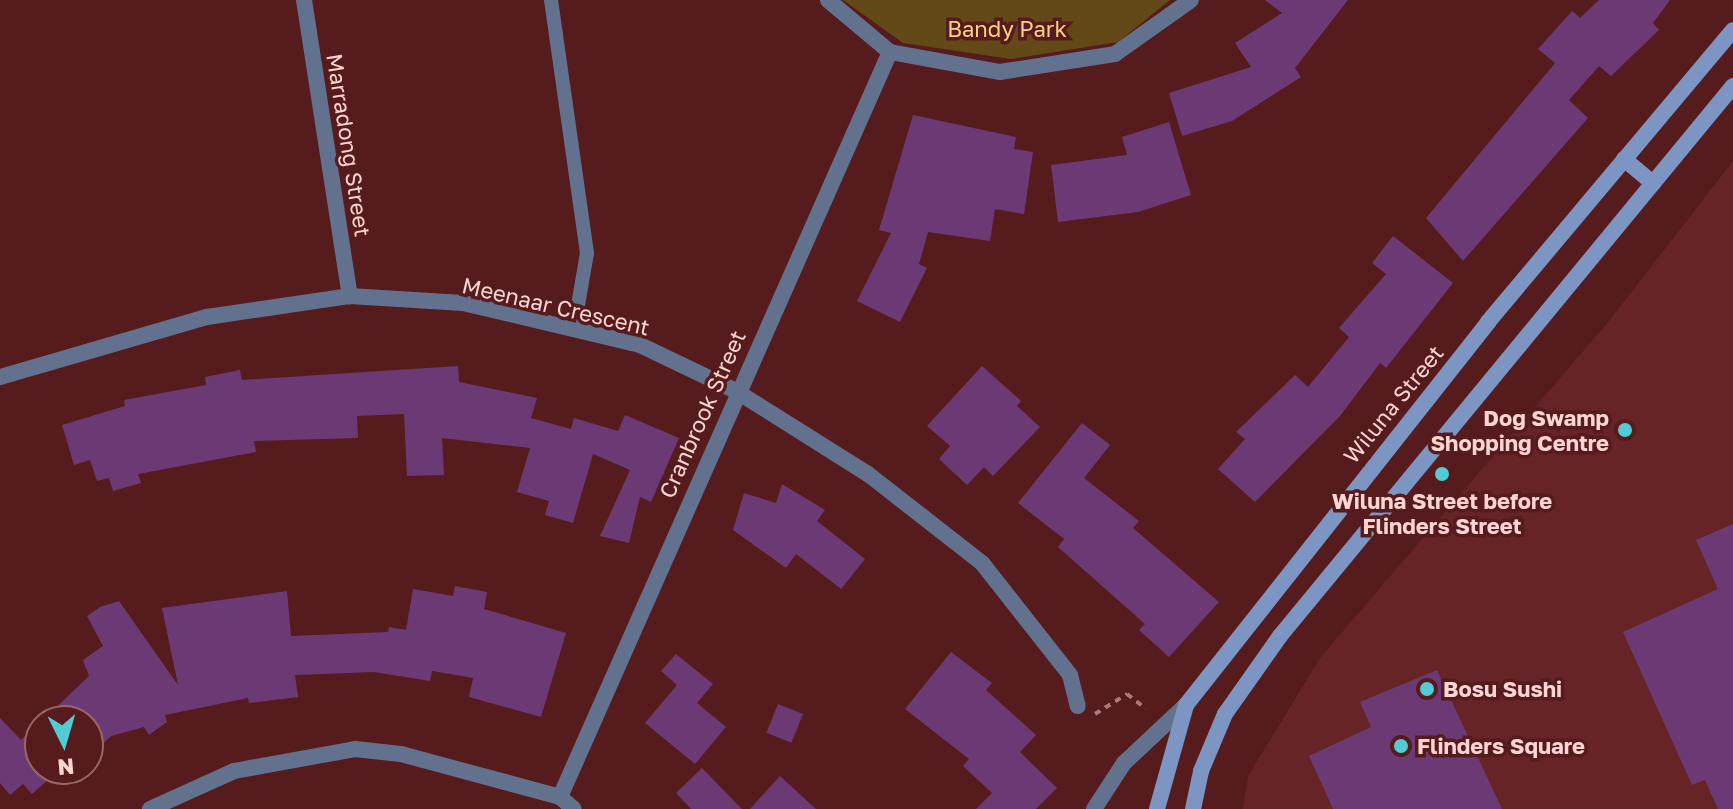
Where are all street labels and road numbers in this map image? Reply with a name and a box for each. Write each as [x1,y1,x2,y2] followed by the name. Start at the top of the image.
[321,52,377,238] street label: Marradong Street
[460,272,652,340] street label: Meenaar Crescent
[653,326,751,502] street label: Cranbrook Street
[1337,340,1449,468] street label: Wiluna Street

